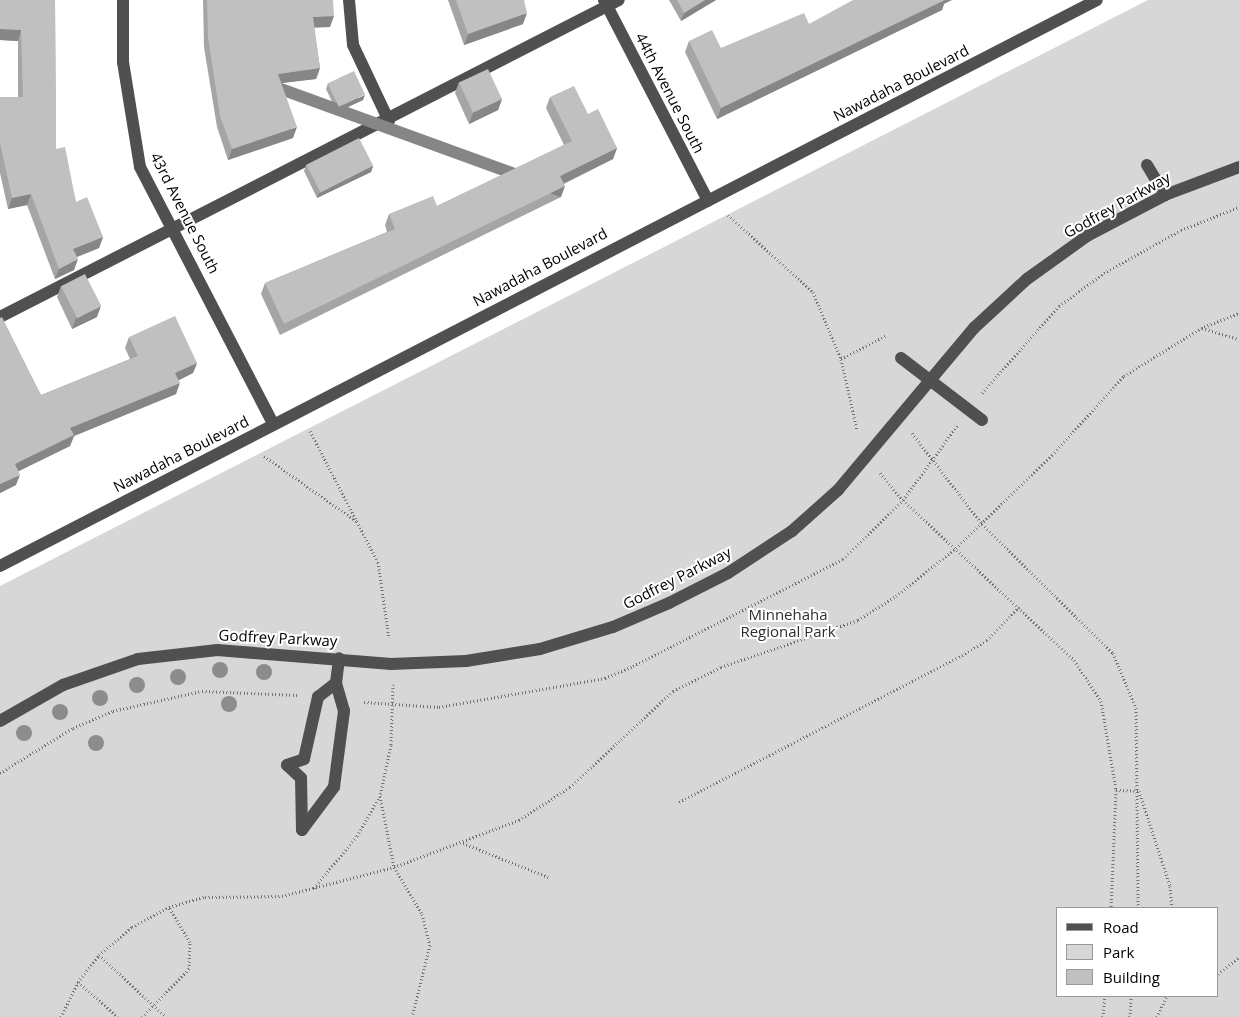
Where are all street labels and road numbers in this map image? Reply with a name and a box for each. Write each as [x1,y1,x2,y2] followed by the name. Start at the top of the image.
[632,30,708,156] street label: 44th Avenue South
[830,41,972,125] street label: Nawadaha Boulevard
[147,149,223,277] street label: 43rd Avenue South
[1061,168,1173,242] street label: Godfrey Parkway
[470,224,610,310] street label: Nawadaha Boulevard
[110,412,252,496] street label: Nawadaha Boulevard
[620,543,734,613] street label: Godfrey Parkway
[218,626,338,650] street label: Godfrey Parkway

